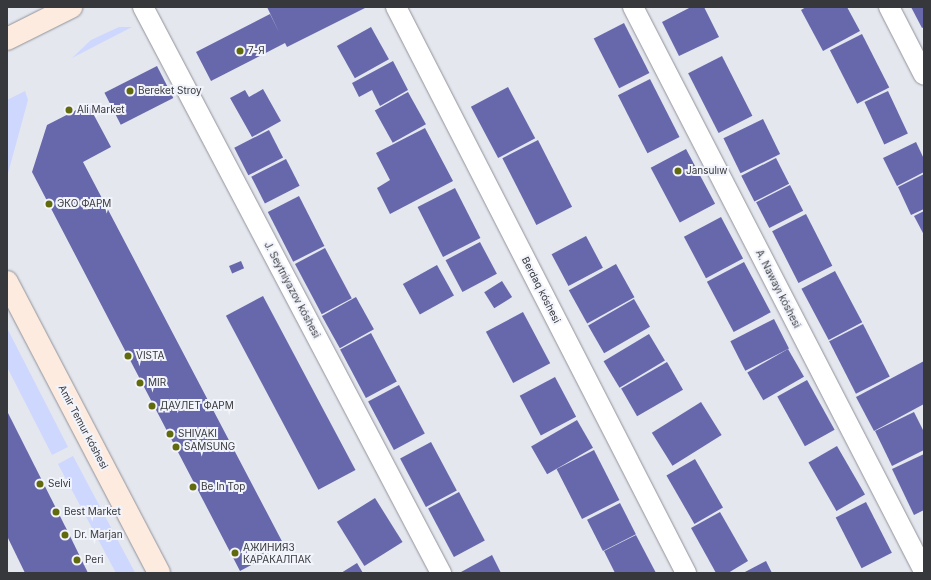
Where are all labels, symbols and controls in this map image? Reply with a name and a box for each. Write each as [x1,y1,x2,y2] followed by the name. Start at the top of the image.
[248,45,265,57] place label: 7-Я
[235,46,245,56] marker: 7-Я
[138,85,202,97] place label: Bereket Stroy
[125,86,135,96] marker: Bereket Stroy
[77,104,124,116] place label: Ali Market
[64,105,74,115] marker: Ali Market
[686,165,727,177] place label: Jansulıw
[673,166,683,176] marker: Jansulıw
[57,198,111,210] place label: ЭКО ФАРМ
[44,199,54,209] marker: ЭКО ФАРМ
[262,240,322,340] street label: J. Seytniyazov kóshesi
[753,248,803,330] street label: A. Nawayı kóshesi
[519,255,563,325] street label: Berdaq kóshesi
[136,350,165,362] place label: VISTA
[123,351,133,361] marker: VISTA
[148,377,166,389] place label: MIR
[135,378,145,388] marker: MIR
[56,383,110,471] street label: Amir Temur kóshesi
[160,400,234,412] place label: ДАУЛЕТ ФАРМ
[147,401,157,411] marker: ДАУЛЕТ ФАРМ
[178,428,217,440] place label: SHIVAKI
[165,429,175,439] marker: SHIVAKI
[184,441,235,453] place label: SAMSUNG
[171,442,181,452] marker: SAMSUNG
[48,478,71,490] place label: Selvi
[35,479,45,489] marker: Selvi
[201,481,245,493] place label: Be In Top
[188,482,198,492] marker: Be In Top
[64,506,121,518] place label: Best Market
[51,507,61,517] marker: Best Market
[59,529,71,541] marker: Dr. Marjan
[74,529,123,541] place label: Dr. Marjan
[243,541,311,564] place label: АЖИНИЯЗ КАРАКАЛПАК
[230,548,240,558] marker: АЖИНИЯЗ КАРАКАЛПАК
[85,554,104,566] place label: Peri
[72,555,82,565] marker: Peri

